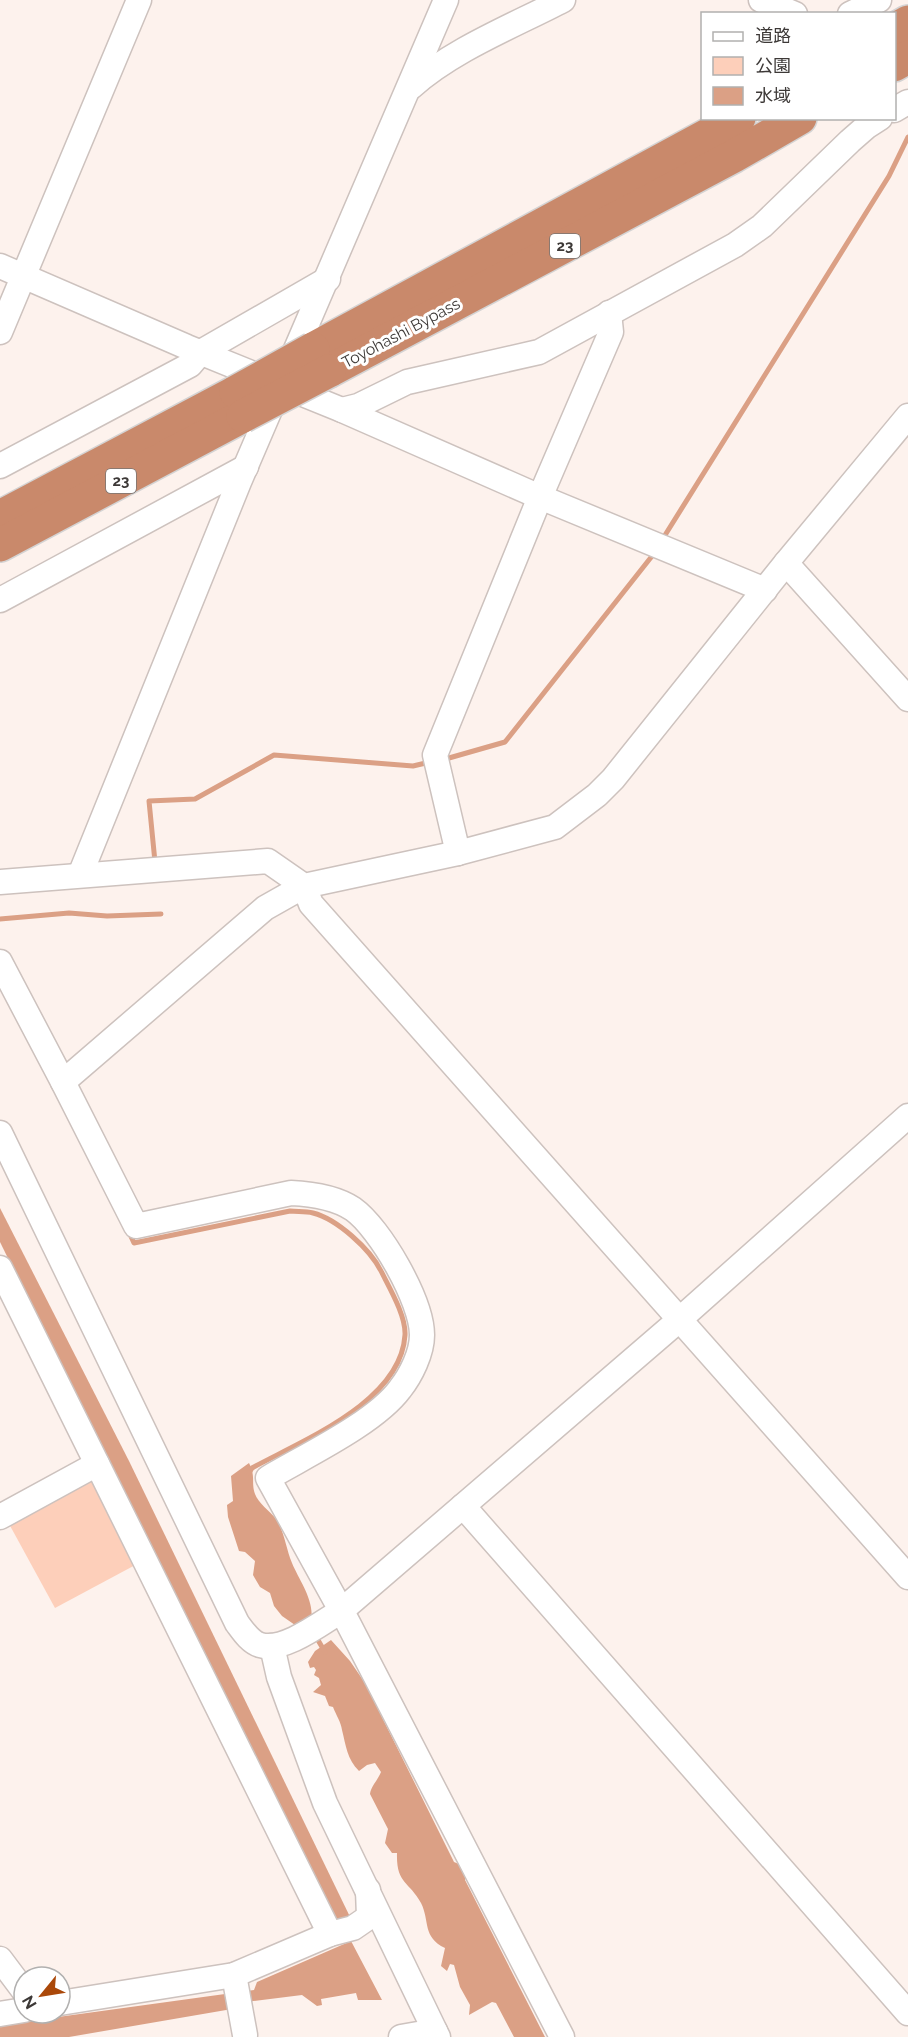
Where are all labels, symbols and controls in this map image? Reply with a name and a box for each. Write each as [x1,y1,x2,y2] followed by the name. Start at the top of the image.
[701,12,896,120] legend
[755,25,791,46] text: 道路
[755,55,791,76] text: 公園
[755,85,791,106] text: 水域
[550,234,580,258] road number: 23
[339,294,464,372] street label: Toyohashi Bypass
[106,469,136,493] road number: 23
[12,1965,72,2025] north arrow
[18,1992,41,2012] text: N

